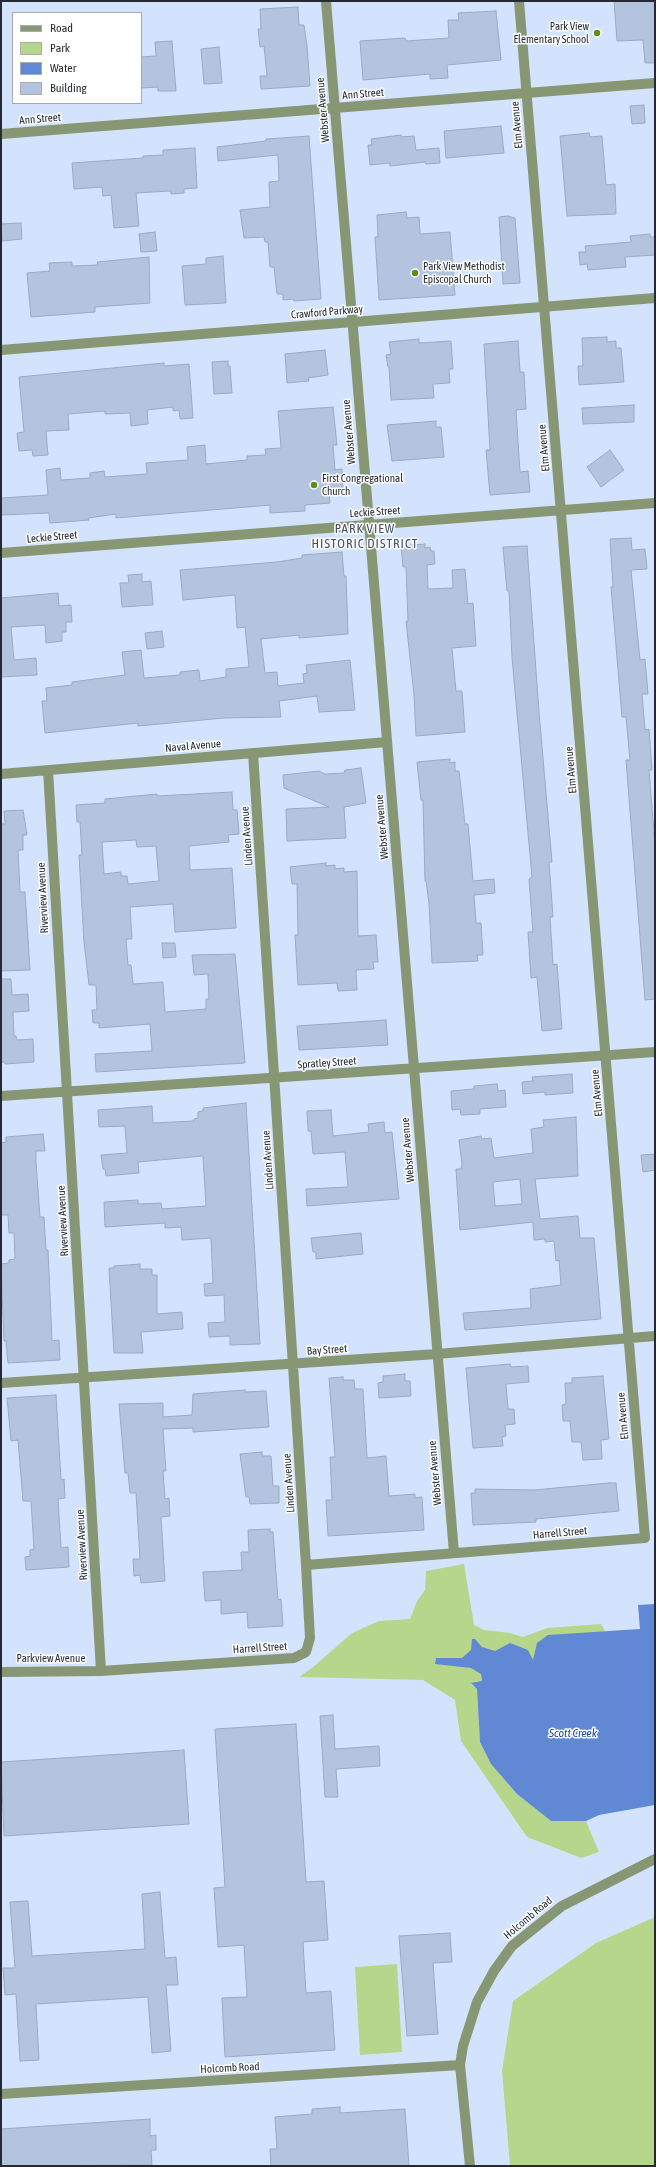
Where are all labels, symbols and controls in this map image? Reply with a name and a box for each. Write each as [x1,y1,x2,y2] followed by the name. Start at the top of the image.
[12,12,142,104] legend
[513,20,589,46] place label: Park View Elementary School
[50,21,73,35] text: Road
[592,28,602,38] marker: Park View Elementary School
[50,41,70,55] text: Park
[50,61,76,75] text: Water
[314,77,332,143] street label: Webster Avenue
[50,81,87,95] text: Building
[342,86,384,102] street label: Ann Street
[508,101,526,149] street label: Elm Avenue
[19,111,61,127] street label: Ann Street
[423,260,505,286] place label: Park View Methodist Episcopal Church
[410,268,420,278] marker: Park View Methodist Episcopal Church
[290,302,364,322] street label: Crawford Parkway
[340,399,358,465] street label: Webster Avenue
[535,424,553,472] street label: Elm Avenue
[322,472,403,498] place label: First Congregational Church
[309,480,319,490] marker: First Congregational Church
[349,504,401,520] street label: Leckie Street
[312,521,418,552] district label: PARK VIEW HISTORIC DISTRICT
[26,528,78,546] street label: Leckie Street
[165,737,221,755] street label: Naval Avenue
[562,746,580,794] street label: Elm Avenue
[373,794,391,860] street label: Webster Avenue
[238,806,256,866] street label: Linden Avenue
[35,862,51,934] street label: Riverview Avenue
[297,1054,357,1072] street label: Spratley Street
[588,1069,606,1117] street label: Elm Avenue
[399,1117,417,1183] street label: Webster Avenue
[259,1130,277,1190] street label: Linden Avenue
[55,1185,71,1257] street label: Riverview Avenue
[306,1342,348,1358] street label: Bay Street
[614,1392,632,1440] street label: Elm Avenue
[426,1440,444,1506] street label: Webster Avenue
[280,1453,298,1513] street label: Linden Avenue
[74,1509,90,1581] street label: Riverview Avenue
[532,1524,588,1542] street label: Harrell Street
[232,1640,288,1656] street label: Harrell Street
[17,1652,85,1666] street label: Parkview Avenue
[549,1726,597,1740] water label: Scott Creek
[501,1894,555,1942] street label: Holcomb Road
[200,2060,260,2076] street label: Holcomb Road

